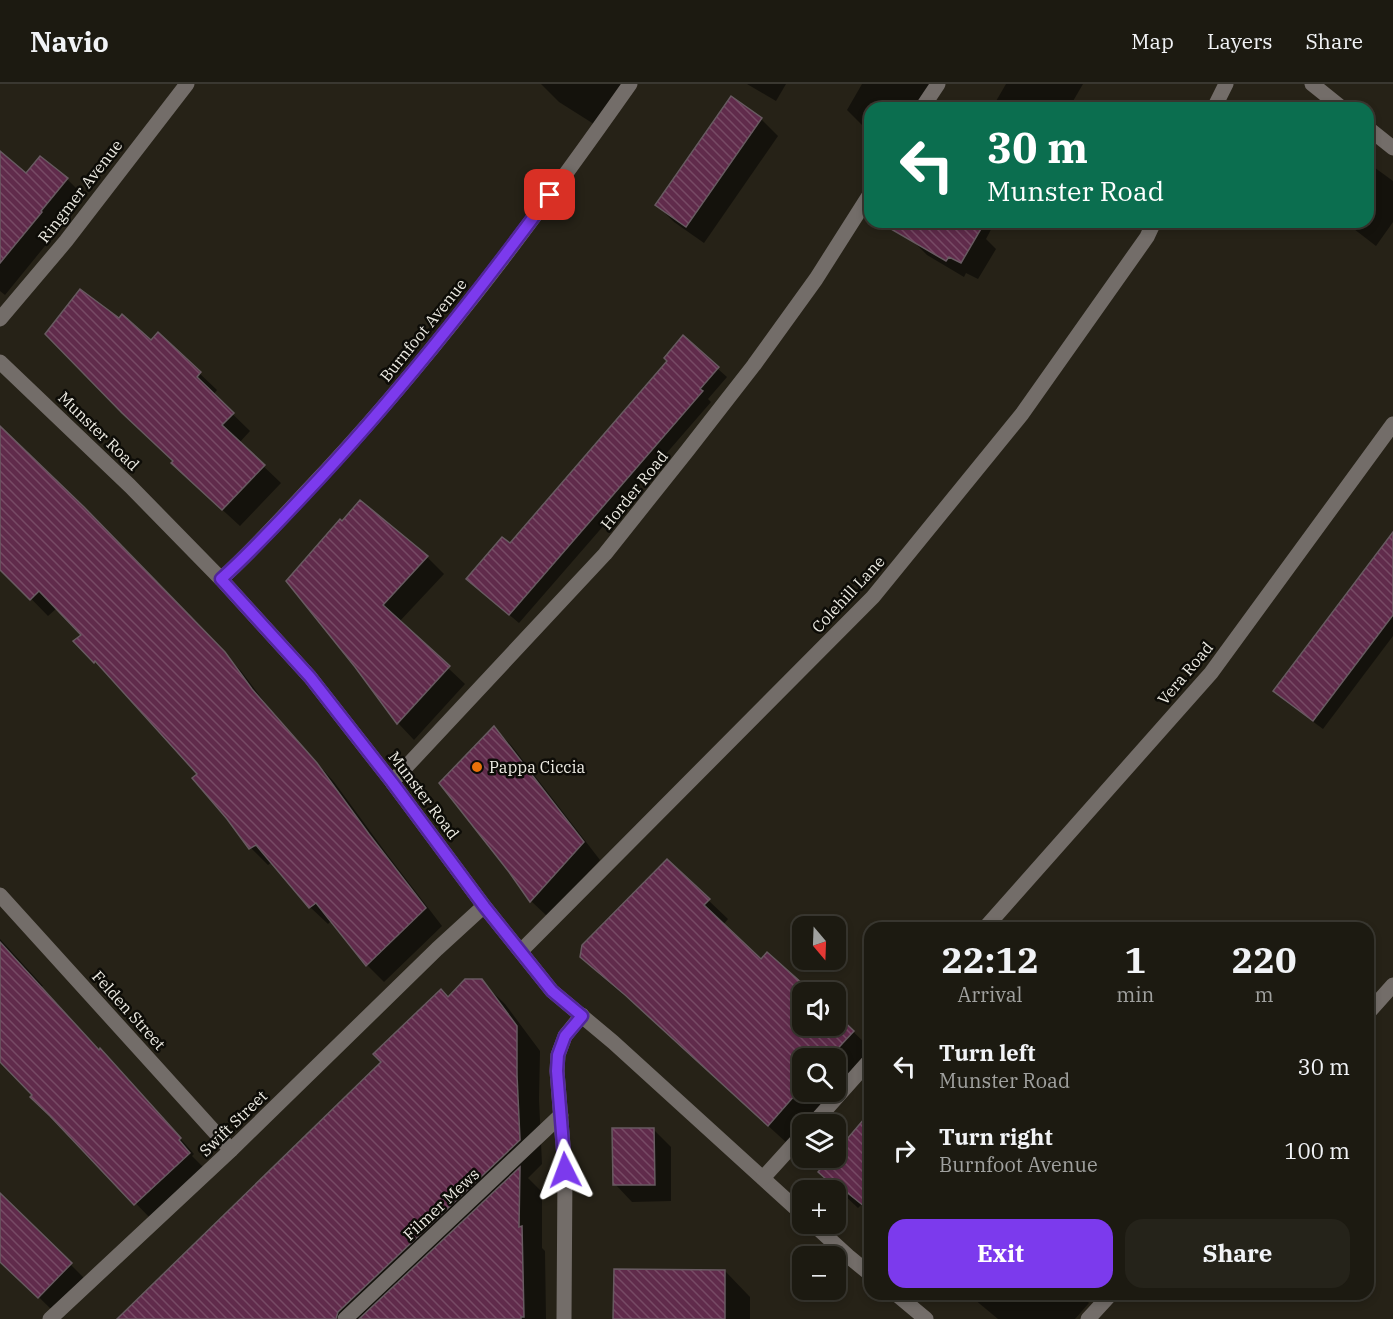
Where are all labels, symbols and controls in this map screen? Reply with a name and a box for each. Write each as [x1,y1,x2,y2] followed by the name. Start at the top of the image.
[30,23,109,60] text: Navio
[1131,27,1174,55] text: Map
[1207,27,1273,55] text: Layers
[1306,27,1363,55] text: Share
[987,120,1088,175] text: 30 m
[888,126,966,204] icon: left
[33,135,127,247] street label: Ringmer Avenue
[524,169,575,220] pin
[987,173,1164,208] text: Munster Road
[533,178,566,211] icon: arrive
[375,274,471,386] street label: Burnfoot Avenue
[54,387,144,475] street label: Munster Road
[596,446,672,534] street label: Horder Road
[807,551,889,637] street label: Colehill Lane
[1153,637,1217,709] street label: Vera Road
[384,747,464,843] street label: Munster Road
[489,757,586,777] place label: Pappa Ciccia
[470,760,484,774] marker: Pappa Ciccia
[792,916,846,970] north arrow
[792,916,846,1300] map controls
[941,936,1039,983] text: 22:12
[1124,936,1146,983] text: 1
[1232,936,1297,983] text: 220
[88,966,170,1054] street label: Felden Street
[958,981,1023,1008] text: Arrival
[1116,981,1154,1008] text: min
[1255,981,1274,1008] text: m
[792,982,846,1036] button: sound
[939,1038,1035,1067] text: Turn left
[792,1048,846,1102] button: search
[888,1050,921,1083] icon: left
[1298,1052,1350,1081] text: 30 m
[939,1067,1070,1094] text: Munster Road
[195,1085,271,1160] street label: Swift Street
[792,1114,846,1168] button: layers
[939,1122,1053,1151] text: Turn right
[888,1134,921,1167] icon: right
[1284,1136,1350,1165] text: 100 m
[533,1138,597,1202] position arrow
[939,1151,1098,1178] text: Burnfoot Avenue
[399,1164,483,1244] street label: Filmer Mews
[792,1180,846,1234] button: +
[888,1219,1113,1288] button: Exit
[1125,1219,1350,1288] button: Share
[792,1246,846,1300] button: −

